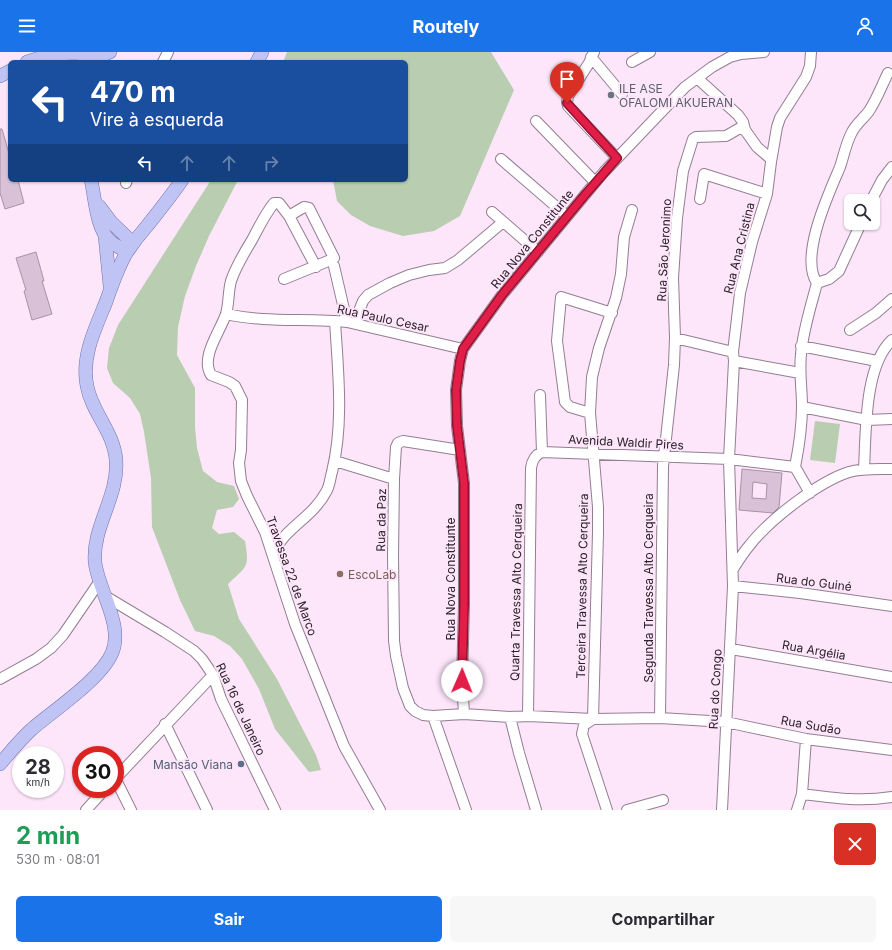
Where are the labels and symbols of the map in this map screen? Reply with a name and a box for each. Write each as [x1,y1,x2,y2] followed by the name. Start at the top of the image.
[550,62,584,103] pin
[619,81,733,110] place label: ILE ASE OFALOMI AKUERAN
[606,90,616,100] marker: ILE ASE OFALOMI AKUERAN
[488,187,576,291] street label: Rua Nova Constitunte
[654,198,674,302] street label: Rua São Jeronimo
[720,201,758,295] street label: Rua Ana Cristina
[336,301,431,335] street label: Rua Paulo Cesar
[568,431,684,453] street label: Avenida Waldir Pires
[373,488,389,552] street label: Rua da Paz
[573,493,591,679] street label: Terceira Travessa Alto Cerqueira
[641,493,656,683] street label: Segunda Travessa Alto Cerqueira
[507,503,525,681] street label: Quarta Travessa Alto Cerqueira
[263,514,321,638] street label: Travessa 22 de Marco
[443,518,458,640] street label: Rua Nova Constitunte
[348,567,396,582] place label: EscoLab
[335,569,345,579] marker: EscoLab
[775,570,853,594] street label: Rua do Guiné
[781,637,847,663] street label: Rua Argélia
[705,648,725,730] street label: Rua do Congo
[213,660,269,758] street label: Rua 16 de Janeiro
[441,660,483,702] position arrow
[780,712,842,738] street label: Rua Sudão
[72,746,124,798] speed limit sign: 30
[153,757,233,772] place label: Mansão Viana
[236,759,246,769] marker: Mansão Viana

